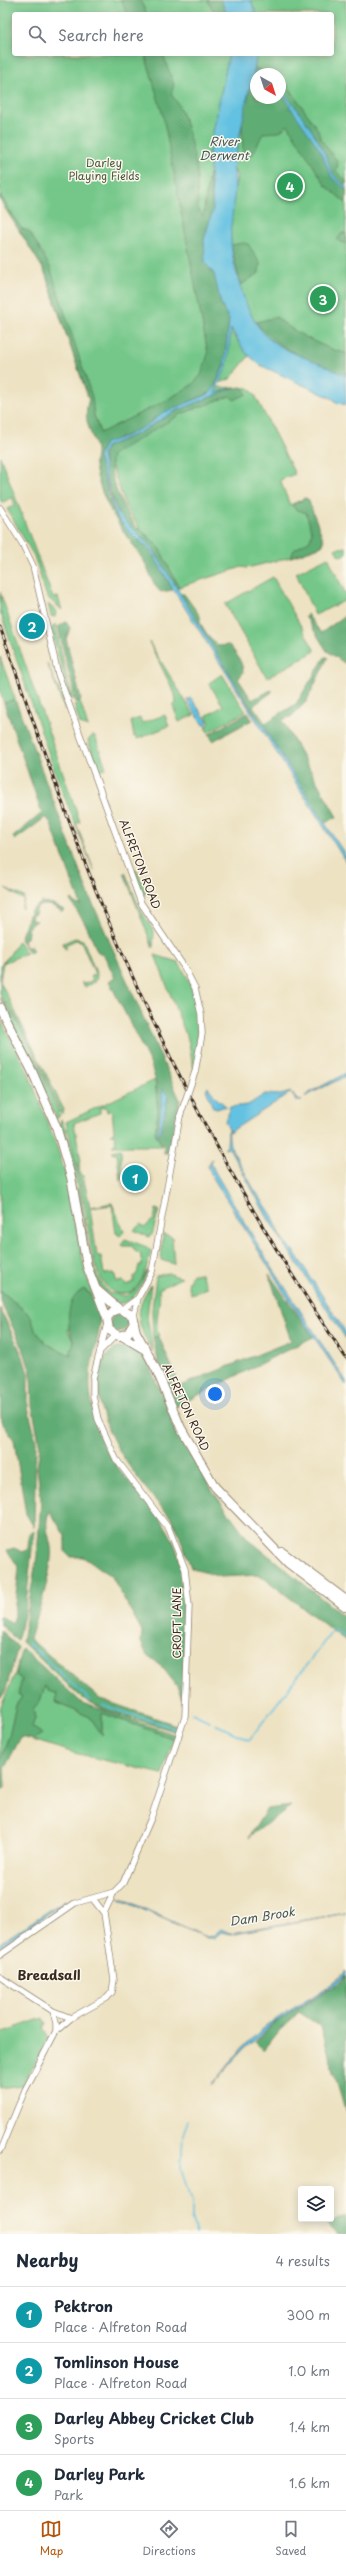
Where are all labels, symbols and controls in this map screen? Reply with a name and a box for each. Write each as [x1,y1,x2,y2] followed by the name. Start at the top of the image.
[12,12,334,56] search box
[26,23,48,45] icon: search
[58,23,144,46] text: Search here
[250,68,286,104] north arrow
[199,132,251,164] water label: River Derwent
[68,154,140,184] park label: Darley Playing Fields
[277,171,303,201] pin: 4
[310,284,336,314] pin: 3
[19,611,45,641] pin: 2
[115,816,165,911] street label: ALFRETON ROAD
[122,1163,148,1193] pin: 1
[159,1360,214,1454] street label: ALFRETON ROAD
[205,1384,225,1404] your location
[168,1587,185,1659] street label: CROFT LANE
[228,1902,297,1930] water label: Dam Brook
[17,1965,81,1984] district label: Breadsall
[298,2186,334,2222] map controls
[298,2186,334,2222] button: layers
[16,2247,78,2273] text: Nearby
[276,2251,330,2270] text: 4 results
[54,2294,113,2317] text: Pektron
[26,2305,32,2324] text: 1
[286,2305,330,2324] text: 300 m
[54,2317,187,2336] text: Place · Alfreton Road
[54,2350,179,2373] text: Tomlinson House
[24,2361,34,2380] text: 2
[289,2361,330,2380] text: 1.0 km
[54,2373,187,2392] text: Place · Alfreton Road
[54,2406,254,2429] text: Darley Abbey Cricket Club
[25,2417,33,2436] text: 3
[289,2417,330,2436] text: 1.4 km
[54,2429,94,2448] text: Sports
[54,2462,145,2485] text: Darley Park
[25,2473,33,2492] text: 4
[289,2473,330,2492] text: 1.6 km
[54,2485,83,2504] text: Park
[40,2518,63,2559] tab: Map
[142,2518,196,2559] tab: Directions
[275,2518,306,2559] tab: Saved

